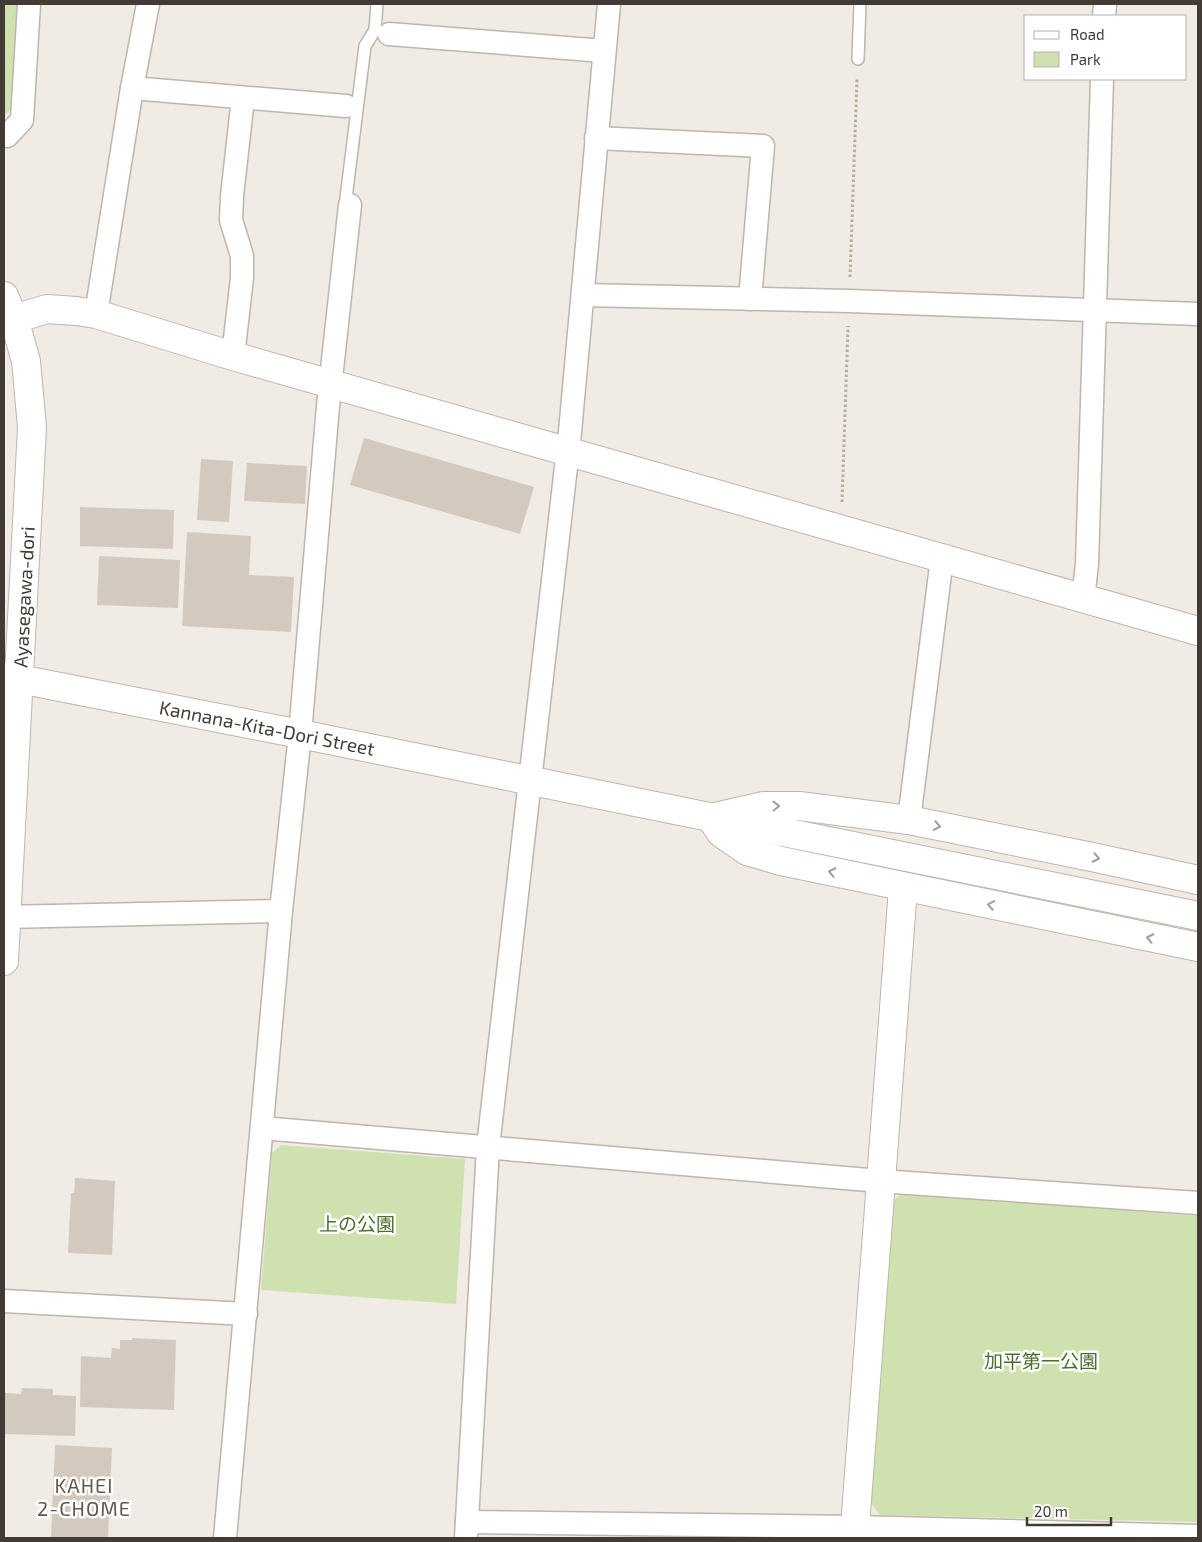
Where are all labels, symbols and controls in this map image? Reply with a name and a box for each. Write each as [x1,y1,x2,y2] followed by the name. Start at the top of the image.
[1024,15,1187,80] legend
[1070,25,1105,43] text: Road
[1070,50,1101,68] text: Park
[8,526,39,668] street label: Ayasegawa-dori
[157,695,377,760] street label: Kannana-Kita-Dori Street
[772,801,780,811] one-way arrow
[932,820,941,831] one-way arrow
[1092,852,1101,862] one-way arrow
[828,867,837,878] one-way arrow
[987,901,996,911] one-way arrow
[1146,933,1155,943] one-way arrow
[319,1212,395,1235] park label: 上の公園
[984,1349,1098,1372] park label: 加平第一公園
[37,1473,131,1520] district label: KAHEI 2-CHOME
[1027,1494,1111,1526] scale bar
[1034,1502,1068,1520] text: 20 m

